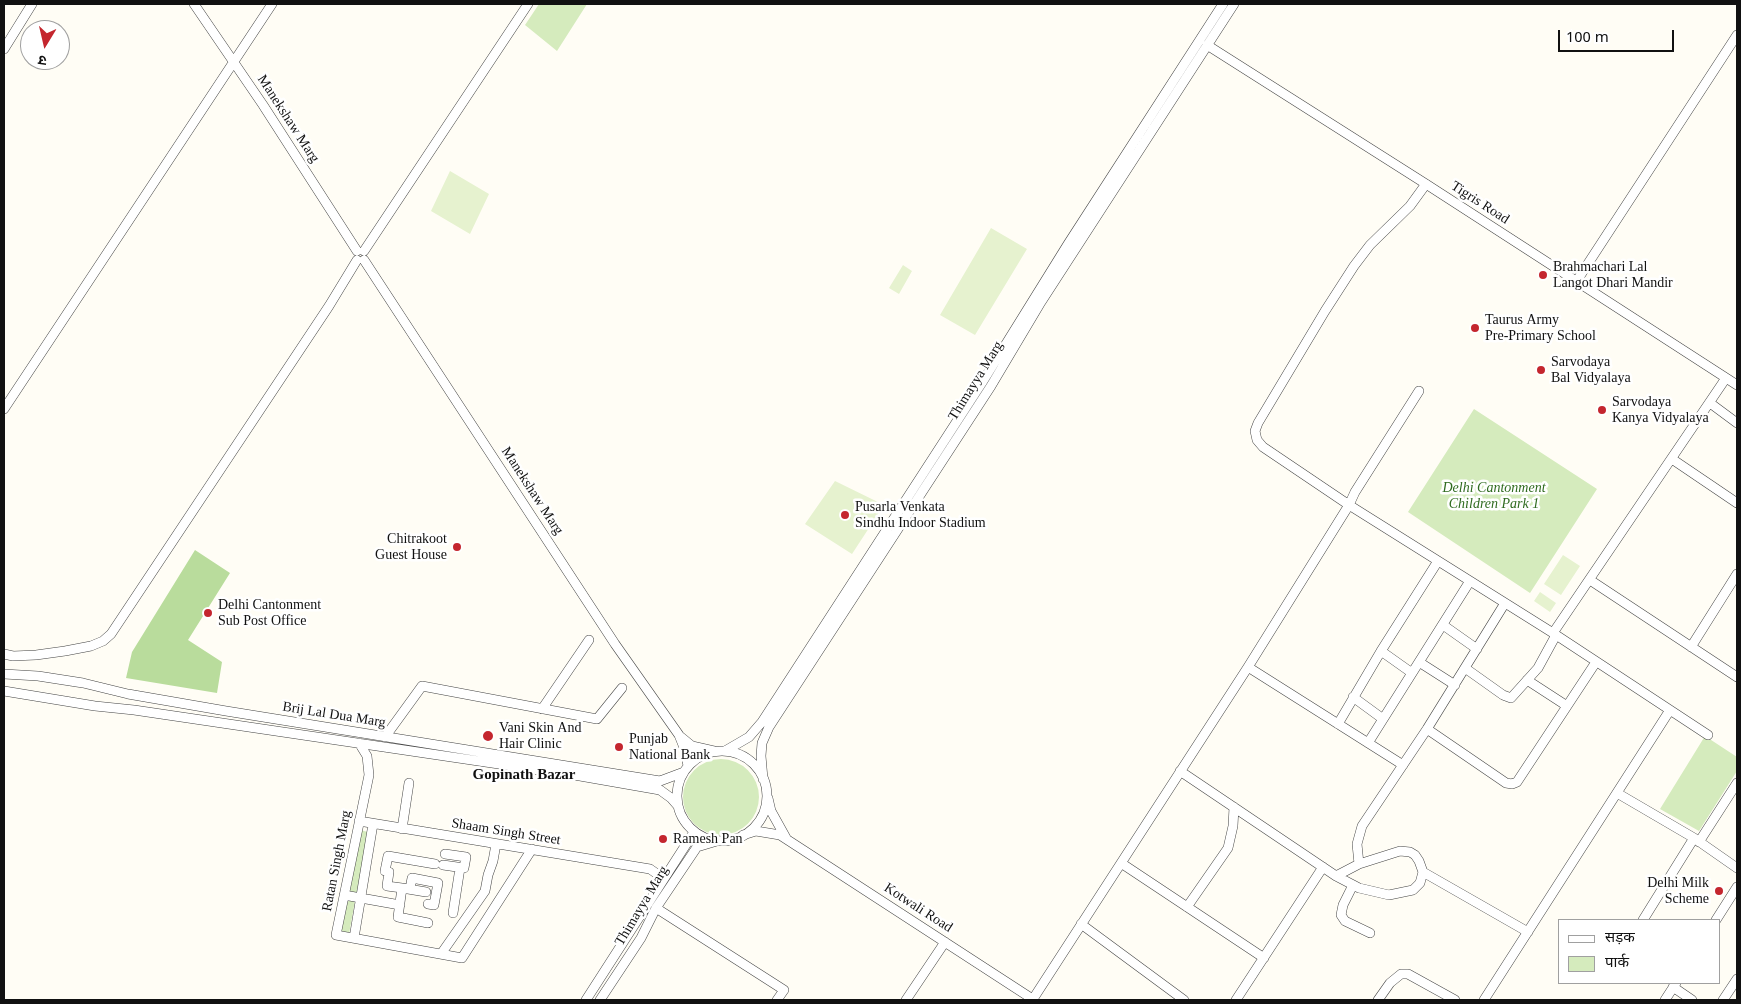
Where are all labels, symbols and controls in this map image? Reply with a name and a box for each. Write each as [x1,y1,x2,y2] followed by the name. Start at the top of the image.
[20,20,70,70] north arrow
[1561,20,1677,52] scale bar
[1566,29,1609,48] text: 100 m
[37,49,48,69] text: उ
[249,65,327,173] street label: Manekshaw Marg
[1445,176,1515,230] street label: Tigris Road
[1553,259,1690,292] place label: Brahmachari Lal Langot Dhari Mandir
[1537,269,1549,281] marker: Brahmachari Lal Langot Dhari Mandir
[1485,312,1611,344] place label: Taurus Army Pre-Primary School
[1469,322,1481,334] marker: Taurus Army Pre-Primary School
[942,333,1010,429] street label: Thimayya Marg
[1551,354,1637,387] place label: Sarvodaya Bal Vidyalaya
[1535,364,1547,376] marker: Sarvodaya Bal Vidyalaya
[1612,394,1718,427] place label: Sarvodaya Kanya Vidyalaya
[1596,404,1608,416] marker: Sarvodaya Kanya Vidyalaya
[493,437,571,545] street label: Manekshaw Marg
[1434,480,1554,512] park label: Delhi Cantonment Children Park 1
[855,499,1007,532] place label: Pusarla Venkata Sindhu Indoor Stadium
[839,509,851,521] marker: Pusarla Venkata Sindhu Indoor Stadium
[363,531,447,564] place label: Chitrakoot Guest House
[451,541,463,553] marker: Chitrakoot Guest House
[218,597,338,630] place label: Delhi Cantonment Sub Post Office
[202,607,214,619] marker: Delhi Cantonment Sub Post Office
[277,698,391,732] street label: Brij Lal Dua Marg
[499,720,588,752] place label: Vani Skin And Hair Clinic
[481,729,495,743] marker: Vani Skin And Hair Clinic
[629,731,721,764] place label: Punjab National Bank
[613,741,625,753] marker: Punjab National Bank
[466,766,582,784] district label: Gopinath Bazar
[318,802,356,920] street label: Ratan Singh Marg
[441,814,571,850] street label: Shaam Singh Street
[673,831,755,847] place label: Ramesh Pan
[657,833,669,845] marker: Ramesh Pan
[609,858,675,954] street label: Thimayya Marg
[1644,875,1709,908] place label: Delhi Milk Scheme
[878,878,958,938] street label: Kotwali Road
[1713,885,1725,897] marker: Delhi Milk Scheme
[1558,919,1721,984] legend
[1605,929,1635,948] text: सड़क
[1605,954,1629,973] text: पार्क

